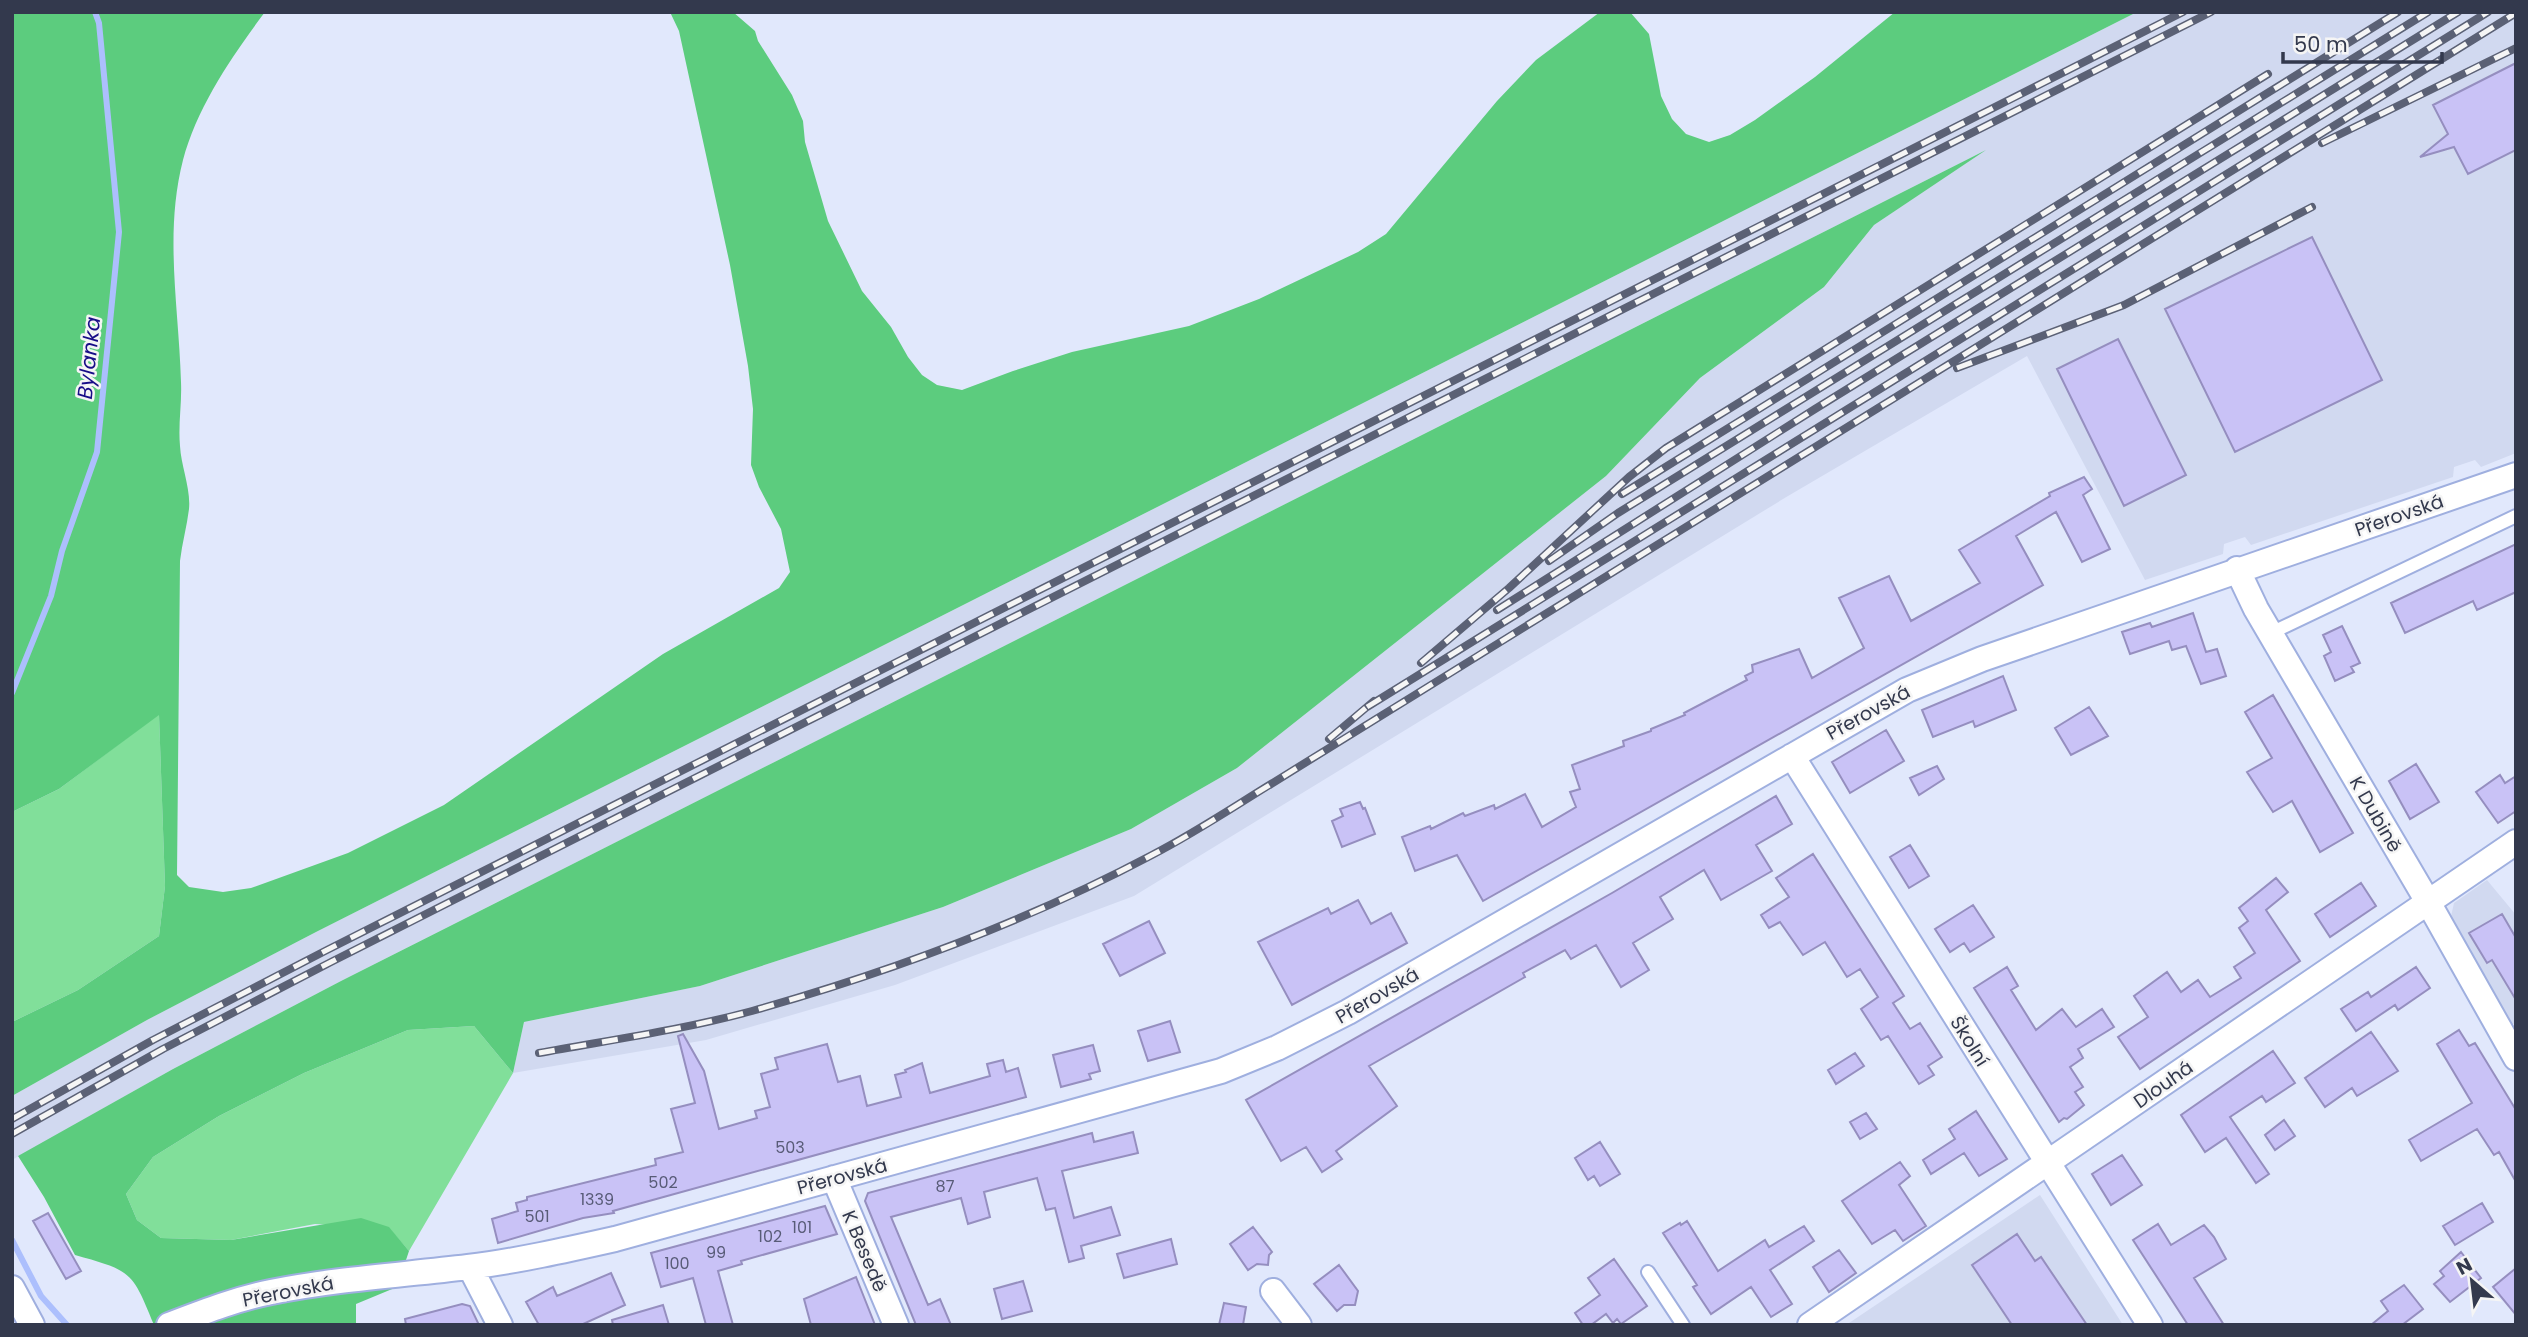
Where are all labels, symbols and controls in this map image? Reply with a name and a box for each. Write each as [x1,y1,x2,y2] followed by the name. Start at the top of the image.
[2283,21,2442,65] scale bar
[2294,30,2348,59] text: 50 m
[70,315,107,400] water label: Bylanka
[2351,488,2447,543] street label: Přerovská
[1821,678,1915,747] street label: Přerovská
[2343,771,2408,857] street label: K Dubině
[1331,961,1424,1030] street label: Přerovská
[1944,1011,1996,1072] street label: Školní
[2128,1054,2199,1115] street label: Dlouhá
[775,1136,805,1159] house number: 503
[794,1151,890,1201] street label: Přerovská
[648,1171,678,1194] house number: 502
[936,1175,955,1198] house number: 87
[580,1188,614,1211] house number: 1339
[524,1205,550,1228] house number: 501
[835,1206,894,1296] street label: K Besedě
[792,1216,812,1239] house number: 101
[758,1225,782,1248] house number: 102
[706,1241,726,1264] house number: 99
[2437,1246,2507,1316] north arrow
[2452,1251,2477,1282] text: N
[664,1252,690,1275] house number: 100
[240,1269,336,1314] street label: Přerovská

